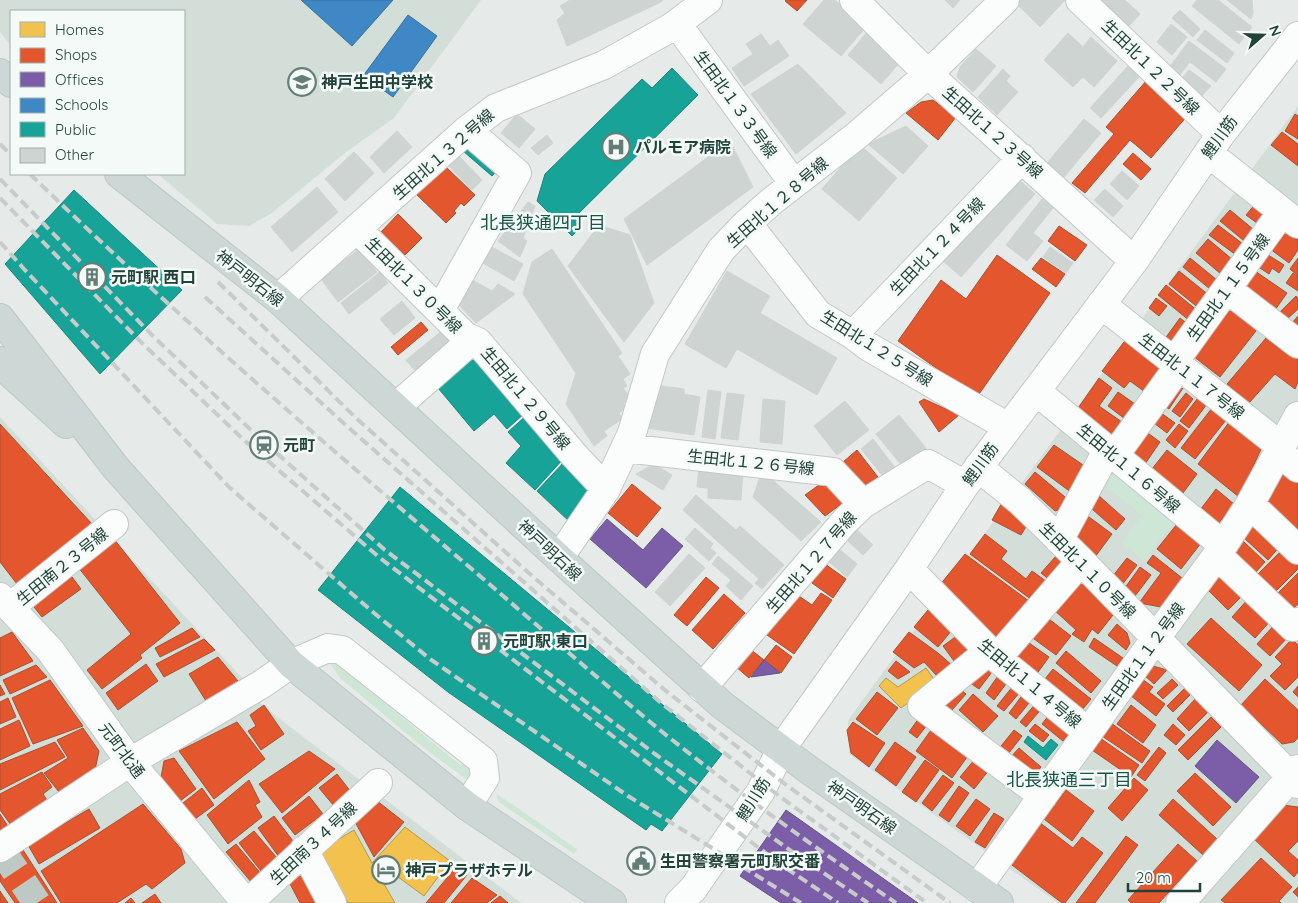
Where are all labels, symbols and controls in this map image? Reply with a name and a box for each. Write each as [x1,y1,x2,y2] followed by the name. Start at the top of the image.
[10,10,185,175] legend
[1238,10,1288,60] north arrow
[1098,15,1204,119] street label: 生田北１２２号線
[55,20,104,39] text: Homes
[1265,23,1285,38] text: N
[55,45,97,64] text: Shops
[690,46,782,162] street label: 生田北１３３号線
[287,67,317,97] school or university icon: 神戸生田中学校
[55,70,104,89] text: Offices
[321,72,433,92] place label: 神戸生田中学校
[939,82,1047,182] street label: 生田北１２３号線
[55,95,108,114] text: Schools
[388,104,498,204] street label: 生田北１３２号線
[1197,112,1241,162] street label: 鯉川筋
[55,120,96,139] text: Public
[601,132,631,162] hospital icon: パルモア病院
[635,137,731,157] place label: パルモア病院
[55,145,95,164] text: Other
[722,152,832,252] street label: 生田北１２８号線
[885,193,989,299] street label: 生田北１２４号線
[480,211,606,234] district label: 北長狭通四丁目
[1182,229,1274,345] street label: 生田北１１５号線
[362,233,466,337] street label: 生田北１３０号線
[212,245,288,311] street label: 神戸明石線
[77,262,107,292] building icon: 元町駅 西口
[111,267,195,287] place label: 元町駅 西口
[817,306,937,390] street label: 生田北１２５号線
[1135,329,1249,423] street label: 生田北１１７号線
[477,343,575,453] street label: 生田北１２９号線
[1074,419,1184,517] street label: 生田北１１６号線
[249,430,279,460] station icon: 元町
[283,435,315,455] place label: 元町
[958,439,1002,489] street label: 鯉川筋
[686,445,816,479] street label: 生田北１２６号線
[761,507,861,617] street label: 生田北１２７号線
[514,515,586,585] street label: 神戸明石線
[1036,518,1140,622] street label: 生田北１１０号線
[12,523,112,609] street label: 生田南２３号線
[1097,598,1189,714] street label: 生田北１１２号線
[469,626,499,656] building icon: 元町駅 東口
[503,631,587,651] place label: 元町駅 東口
[975,634,1085,732] street label: 生田北１１４号線
[95,718,149,782] street label: 元町北通
[1006,768,1132,791] district label: 北長狭通三丁目
[732,773,774,825] street label: 鯉川筋
[823,776,901,838] street label: 神戸明石線
[265,797,361,889] street label: 生田南３４号線
[626,846,656,876] public building icon: 生田警察署元町駅交番
[660,851,820,871] place label: 生田警察署元町駅交番
[371,855,401,885] hotel icon: 神戸プラザホテル
[405,860,533,880] place label: 神戸プラザホテル
[1128,860,1200,892] scale bar
[1136,868,1171,887] text: 20 m

